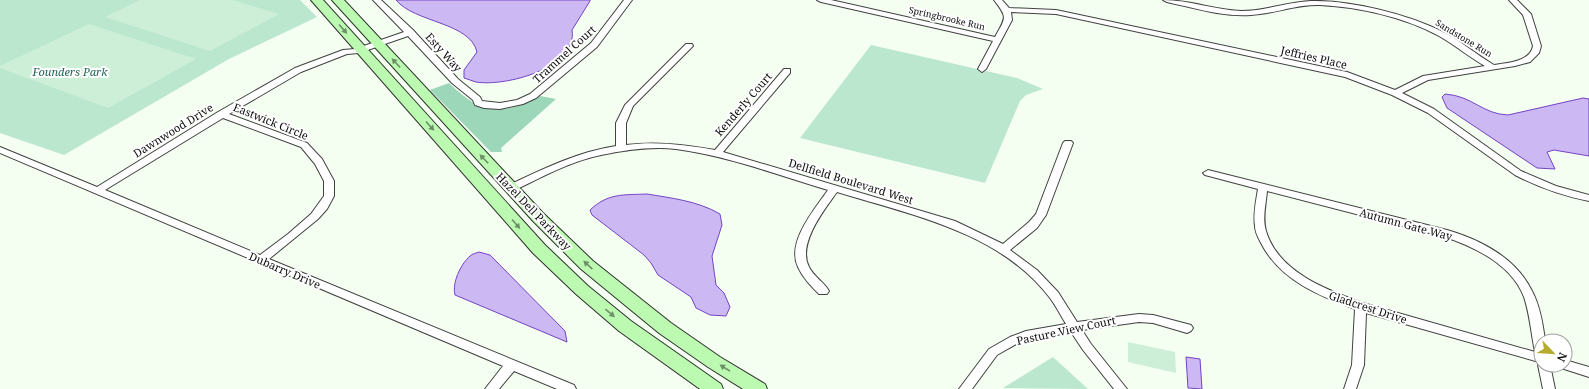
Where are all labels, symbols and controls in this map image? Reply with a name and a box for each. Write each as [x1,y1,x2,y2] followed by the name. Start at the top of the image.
[908,3,987,33] street label: Springbrooke Run
[1433,16,1495,60] street label: Sandstone Run
[529,22,599,86] street label: Trammel Court
[339,24,348,35] one-way arrow
[422,29,466,75] street label: Esty Way
[1278,42,1349,72] street label: Jeffries Place
[392,59,401,68] one-way arrow
[31,64,108,79] park label: Founders Park
[711,69,775,139] street label: Kenderly Court
[130,99,216,161] street label: Dawnwood Drive
[231,99,311,143] street label: Eastwick Circle
[425,121,434,132] one-way arrow
[480,154,489,164] one-way arrow
[787,155,915,207] street label: Dellfield Boulevard West
[493,169,575,254] street label: Hazel Dell Parkway
[1358,204,1455,244] street label: Autumn Gate Way
[511,219,520,229] one-way arrow
[247,248,323,292] street label: Dubarry Drive
[582,261,593,270] one-way arrow
[1327,287,1409,327] street label: Gladcrest Drive
[605,309,615,318] one-way arrow
[1015,312,1117,348] street label: Pasture View Court
[1533,333,1573,373] north arrow
[1554,350,1571,365] text: N
[719,365,731,372] one-way arrow

